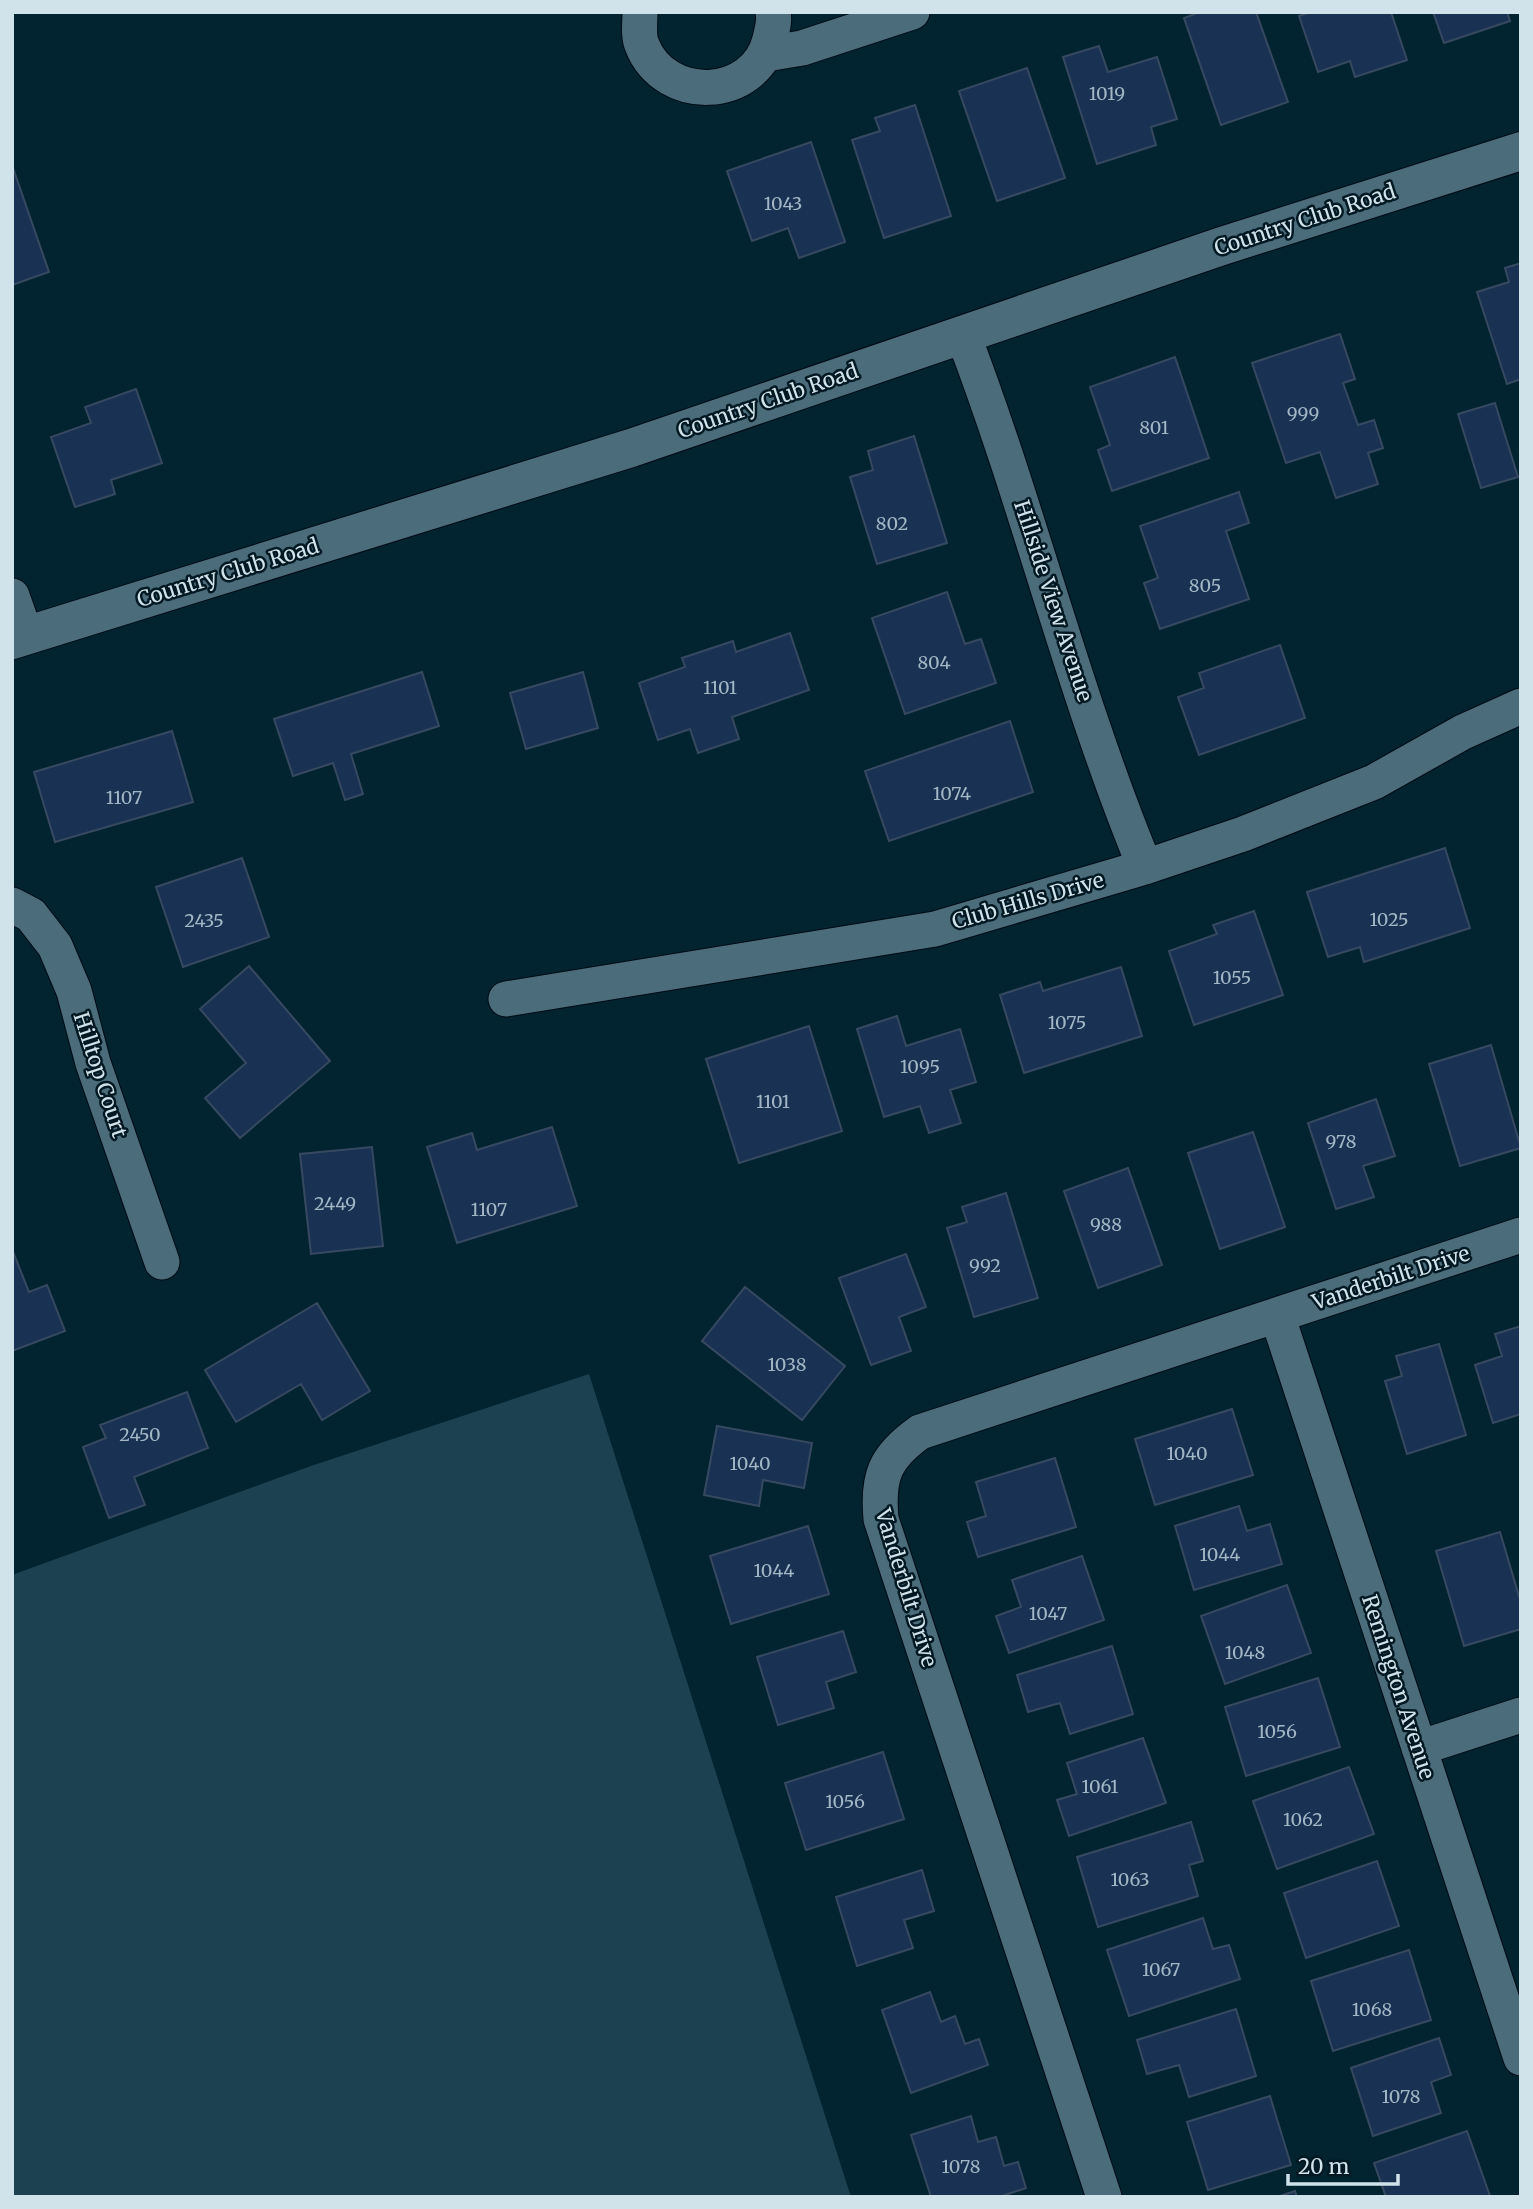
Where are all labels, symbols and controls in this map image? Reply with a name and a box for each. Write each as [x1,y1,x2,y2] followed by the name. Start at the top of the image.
[1089,82,1125,105] house number: 1019
[1211,177,1399,262] street label: Country Club Road
[764,192,802,215] house number: 1043
[674,357,862,444] street label: Country Club Road
[1287,402,1319,425] house number: 999
[1139,416,1169,439] house number: 801
[1008,497,1099,705] street label: Hillside View Avenue
[876,512,908,535] house number: 802
[134,532,322,613] street label: Country Club Road
[1189,574,1221,597] house number: 805
[917,651,951,674] house number: 804
[703,676,737,699] house number: 1101
[933,782,971,805] house number: 1074
[106,786,142,809] house number: 1107
[949,866,1107,935] street label: Club Hills Drive
[1370,908,1408,931] house number: 1025
[184,909,224,932] house number: 2435
[1213,966,1251,989] house number: 1055
[67,1009,133,1141] street label: Hilltop Court
[1048,1011,1086,1034] house number: 1075
[900,1055,940,1078] house number: 1095
[756,1090,790,1113] house number: 1101
[1325,1130,1357,1153] house number: 978
[314,1192,356,1215] house number: 2449
[471,1198,507,1221] house number: 1107
[1090,1213,1122,1236] house number: 988
[1308,1239,1473,1316] street label: Vanderbilt Drive
[969,1254,1001,1277] house number: 992
[768,1353,807,1376] house number: 1038
[119,1423,161,1446] house number: 2450
[1166,1442,1208,1465] house number: 1040
[729,1452,771,1475] house number: 1040
[869,1504,943,1670] street label: Vanderbilt Drive
[1200,1543,1240,1566] house number: 1044
[754,1559,794,1582] house number: 1044
[1356,1591,1441,1782] street label: Remington Avenue
[1029,1602,1067,1625] house number: 1047
[1225,1641,1265,1664] house number: 1048
[1257,1720,1297,1743] house number: 1056
[1082,1775,1118,1798] house number: 1061
[825,1790,865,1813] house number: 1056
[1283,1808,1323,1831] house number: 1062
[1110,1868,1150,1891] house number: 1063
[1142,1958,1180,1981] house number: 1067
[1352,1998,1392,2021] house number: 1068
[1382,2085,1421,2108] house number: 1078
[1288,2142,1398,2186] scale bar
[1298,2153,1350,2180] text: 20 m
[942,2155,981,2178] house number: 1078

